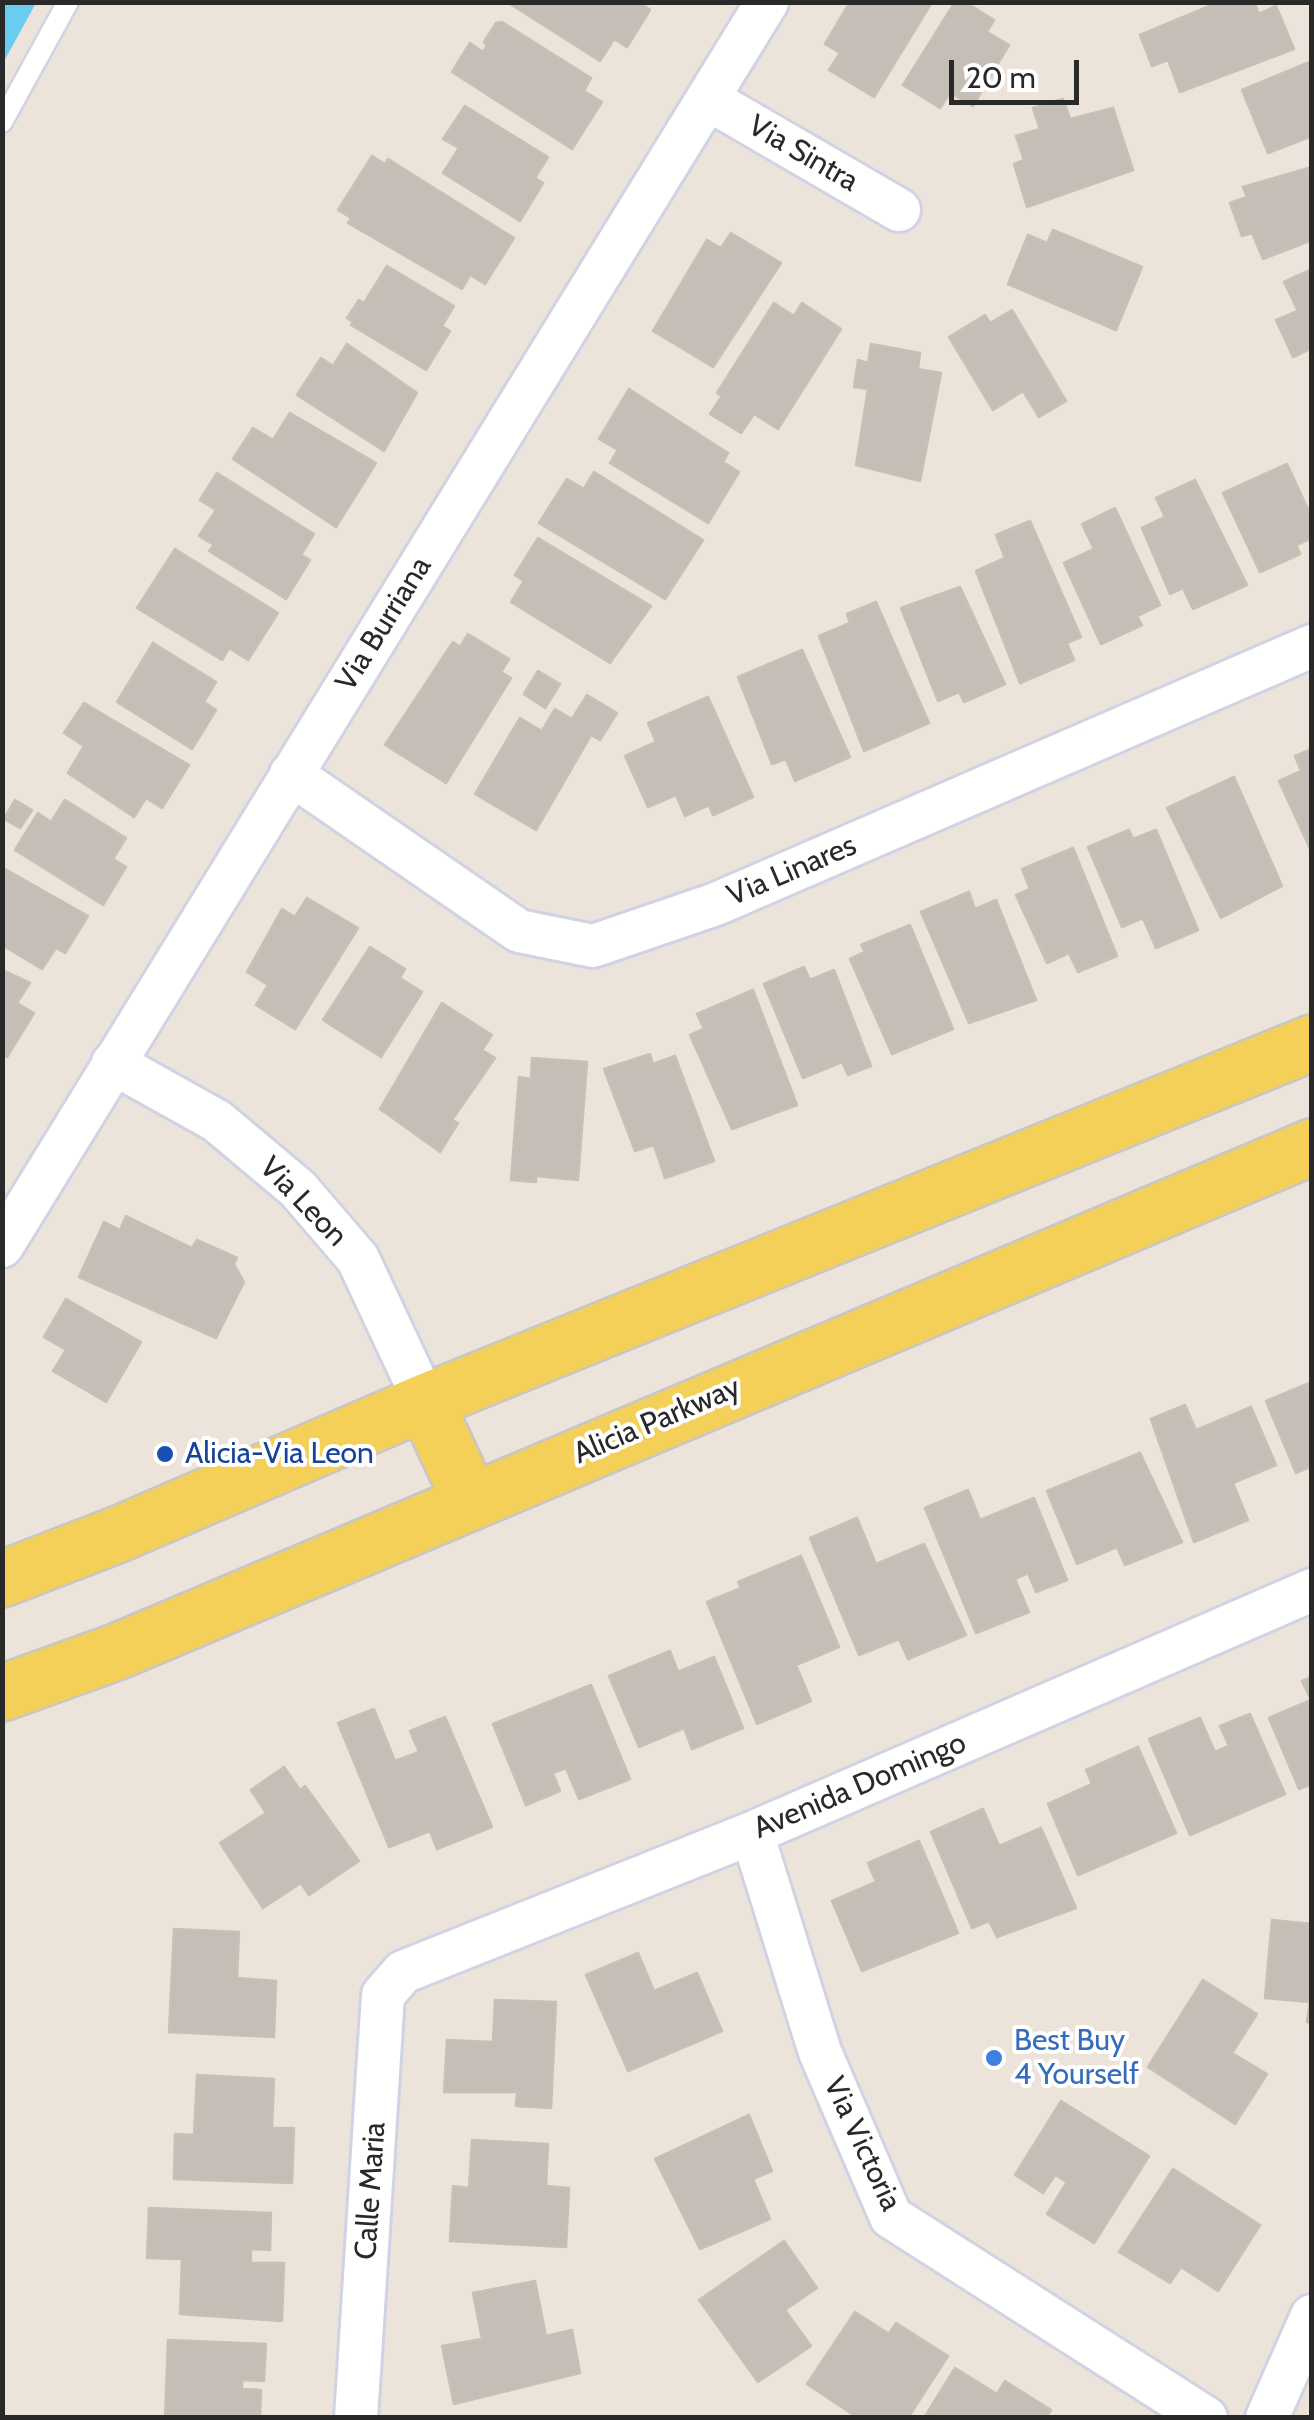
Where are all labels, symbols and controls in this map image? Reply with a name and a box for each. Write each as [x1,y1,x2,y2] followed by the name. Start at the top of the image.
[954,40,1084,102] scale bar
[966,59,1036,96] text: 20 m
[742,108,864,200] street label: Via Sintra
[329,550,439,698] street label: Via Burriana
[722,828,862,914] street label: Via Linares
[252,1150,354,1254] street label: Via Leon
[568,1370,746,1472] street label: Alicia Parkway
[185,1436,374,1472] place label: Alicia-Via Leon
[154,1443,176,1465] marker: Alicia-Via Leon
[748,1725,972,1847] street label: Avenida Domingo
[1014,2023,1139,2094] place label: Best Buy 4 Yourself
[983,2047,1005,2069] marker: Best Buy 4 Yourself
[815,2071,909,2217] street label: Via Victoria
[348,2121,394,2261] street label: Calle Maria

